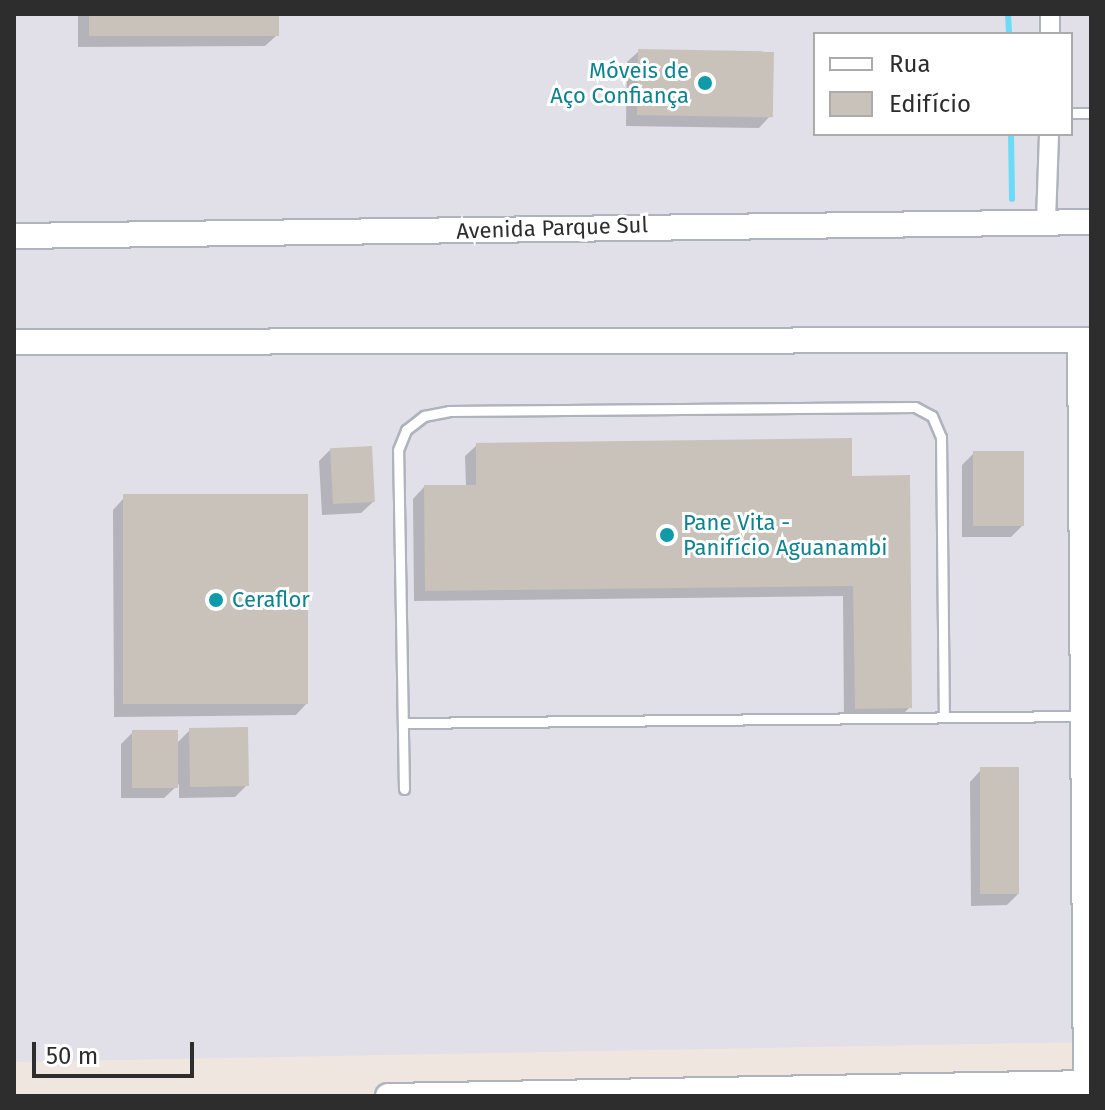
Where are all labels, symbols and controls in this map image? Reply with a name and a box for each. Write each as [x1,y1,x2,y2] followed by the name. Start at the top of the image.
[813,32,1073,136] legend
[889,50,931,78] text: Rua
[550,57,689,108] place label: Móveis de Aço Confiança
[696,74,714,92] marker: Móveis de Aço Confiança
[889,90,971,118] text: Edifício
[456,211,648,245] street label: Avenida Parque Sul
[683,509,888,560] place label: Pane Vita - Panifício Aguanambi
[658,526,676,544] marker: Pane Vita - Panifício Aguanambi
[232,587,310,613] place label: Ceraflor
[207,591,225,609] marker: Ceraflor
[36,1026,198,1076] scale bar
[46,1042,98,1070] text: 50 m

